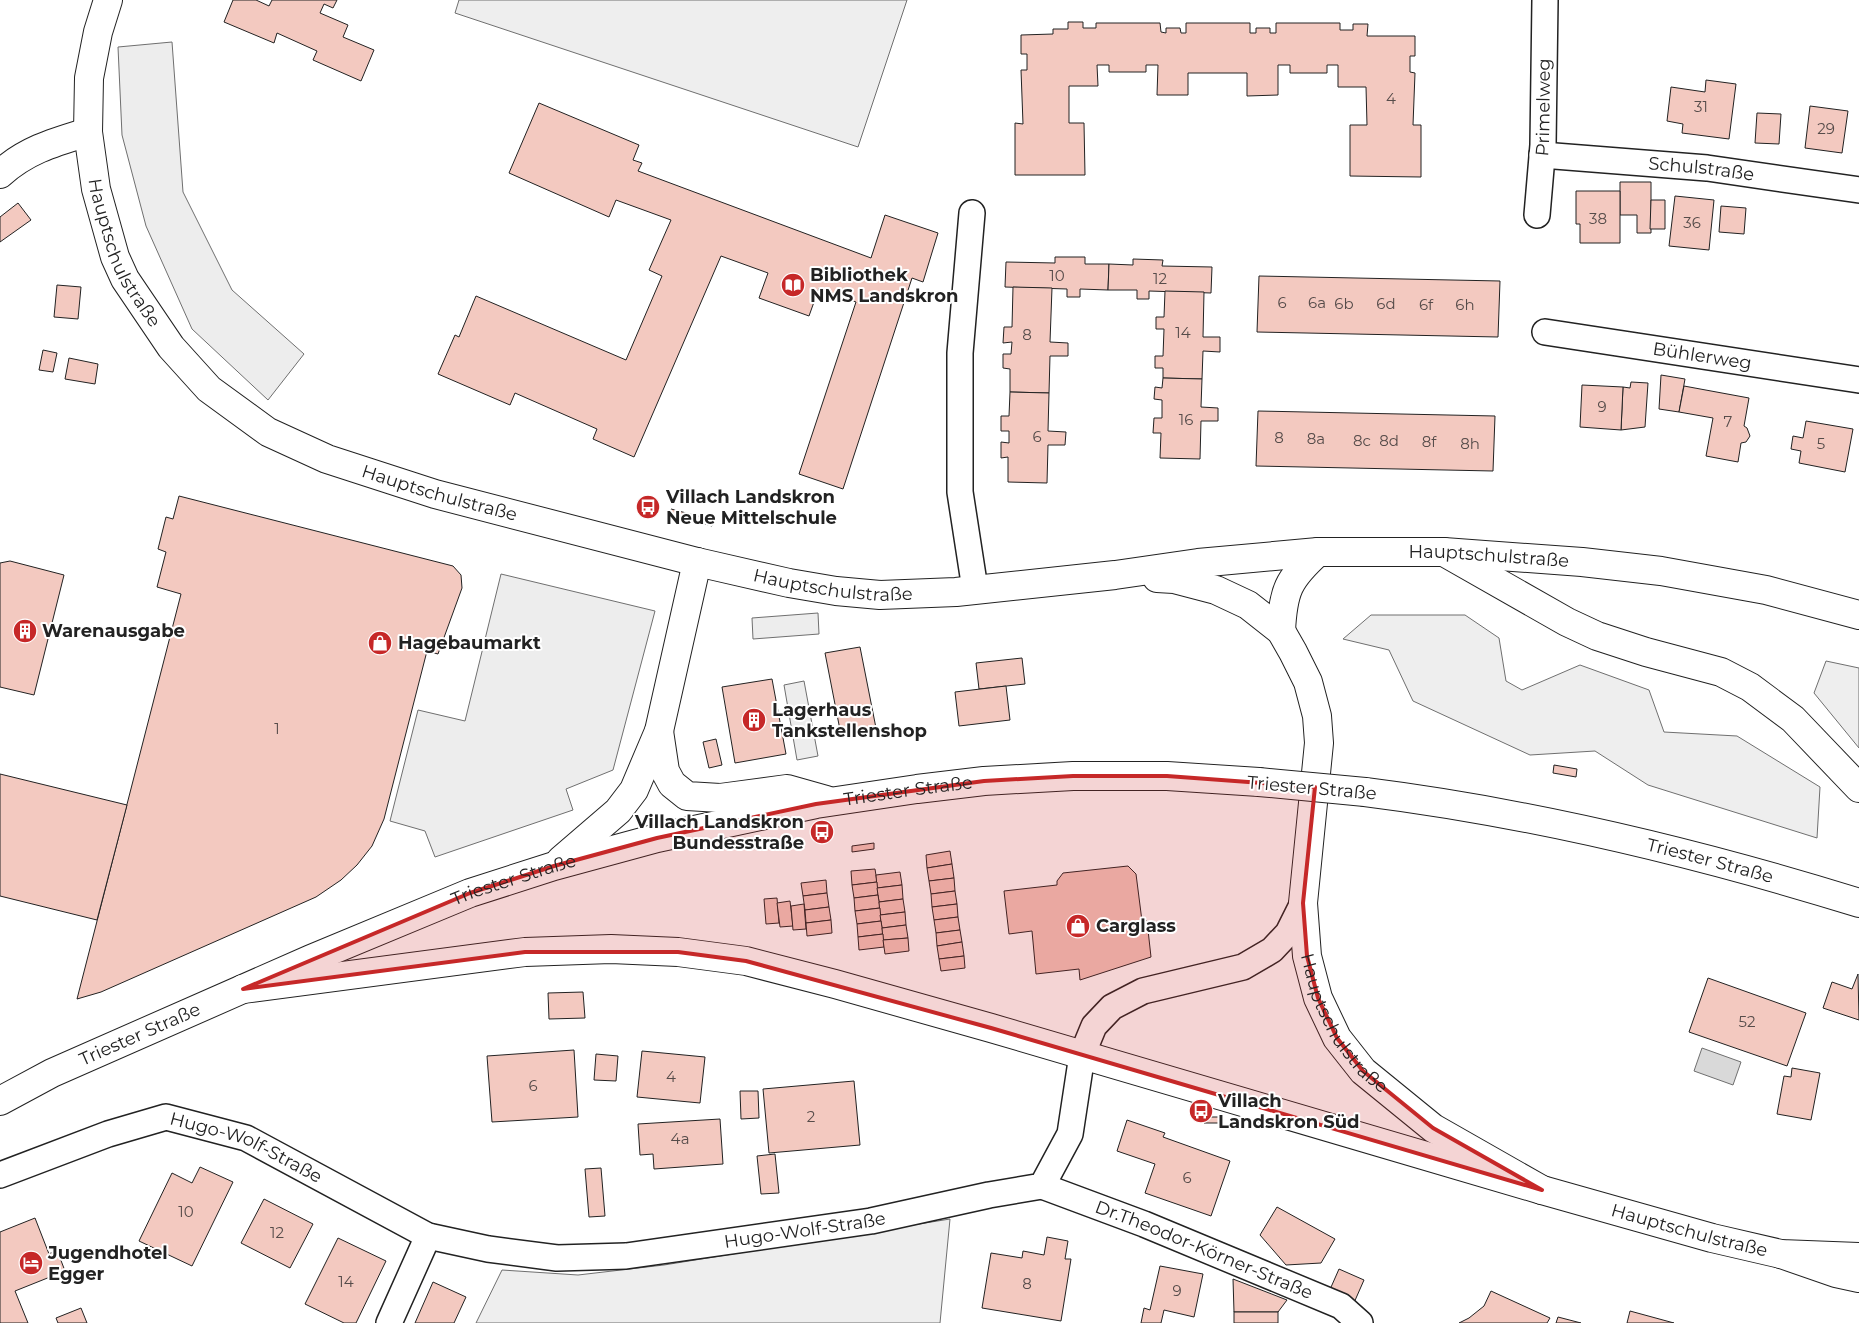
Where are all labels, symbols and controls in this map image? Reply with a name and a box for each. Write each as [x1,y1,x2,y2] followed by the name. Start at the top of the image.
[1531,58,1555,157] street label: Primelweg
[1386,89,1396,108] house number: 4
[1694,97,1708,116] house number: 31
[1817,119,1835,138] house number: 29
[1648,152,1756,186] street label: Schulstraße
[84,177,165,331] street label: Hauptschulstraße
[1589,209,1607,228] house number: 38
[1683,213,1701,232] house number: 36
[810,264,958,307] place label: Bibliothek NMS Landskron
[1049,266,1065,285] house number: 10
[1153,269,1167,288] house number: 12
[780,272,806,298] library icon: Bibliothek NMS Landskron
[1277,293,1287,312] house number: 6
[1308,293,1326,312] house number: 6a
[1334,294,1354,313] house number: 6b
[1376,294,1396,313] house number: 6d
[1419,295,1434,314] house number: 6f
[1455,295,1475,314] house number: 6h
[1175,323,1191,342] house number: 14
[1022,325,1032,344] house number: 8
[1651,338,1753,374] street label: Bühlerweg
[1597,397,1607,416] house number: 9
[1179,410,1193,429] house number: 16
[1724,412,1733,431] house number: 7
[1032,427,1042,446] house number: 6
[1274,428,1284,447] house number: 8
[1307,429,1325,448] house number: 8a
[1353,431,1371,450] house number: 8c
[1379,431,1399,450] house number: 8d
[1422,432,1437,451] house number: 8f
[1460,434,1480,453] house number: 8h
[1817,434,1825,453] house number: 5
[359,460,520,526] street label: Hauptschulstraße
[665,486,837,529] place label: Villach Landskron Neue Mittelschule
[635,494,661,520] bus stop icon: Villach Landskron Neue Mittelschule
[1408,541,1570,572] street label: Hauptschulstraße
[751,564,913,606] street label: Hauptschulstraße
[12,618,38,644] building icon: Warenausgabe
[42,620,185,642] place label: Warenausgabe
[367,630,393,656] shop icon: Hagebaumarkt
[398,632,541,654] place label: Hagebaumarkt
[772,699,927,742] place label: Lagerhaus Tankstellenshop
[741,707,767,733] building icon: Lagerhaus Tankstellenshop
[274,719,280,738] house number: 1
[842,771,974,811] street label: Triester Straße
[1246,771,1378,805] street label: Triester Straße
[634,811,804,854] place label: Villach Landskron Bundesstraße
[809,819,835,845] bus stop icon: Villach Landskron Bundesstraße
[1644,834,1776,888] street label: Triester Straße
[448,849,579,910] street label: Triester Straße
[1065,913,1091,939] shop icon: Carglass
[1096,915,1176,937] place label: Carglass
[1296,951,1393,1098] street label: Hauptschulstraße
[76,998,204,1071] street label: Triester Straße
[1739,1012,1755,1031] house number: 52
[666,1067,676,1086] house number: 4
[528,1076,538,1095] house number: 6
[1217,1090,1360,1133] place label: Villach Landskron Süd
[1188,1098,1214,1124] bus stop icon: Villach Landskron Süd
[168,1107,326,1188] street label: Hugo-Wolf-Straße
[807,1107,815,1126] house number: 2
[670,1129,690,1148] house number: 4a
[1182,1168,1192,1187] house number: 6
[1092,1196,1316,1304] street label: Dr.Theodor-Körner-Straße
[1609,1199,1770,1262] street label: Hauptschulstraße
[178,1202,194,1221] house number: 10
[723,1207,888,1253] street label: Hugo-Wolf-Straße
[270,1223,284,1242] house number: 12
[47,1242,168,1285] place label: Jugendhotel Egger
[18,1250,44,1276] hotel icon: Jugendhotel Egger
[338,1272,354,1291] house number: 14
[1022,1274,1032,1293] house number: 8
[1172,1281,1182,1300] house number: 9

